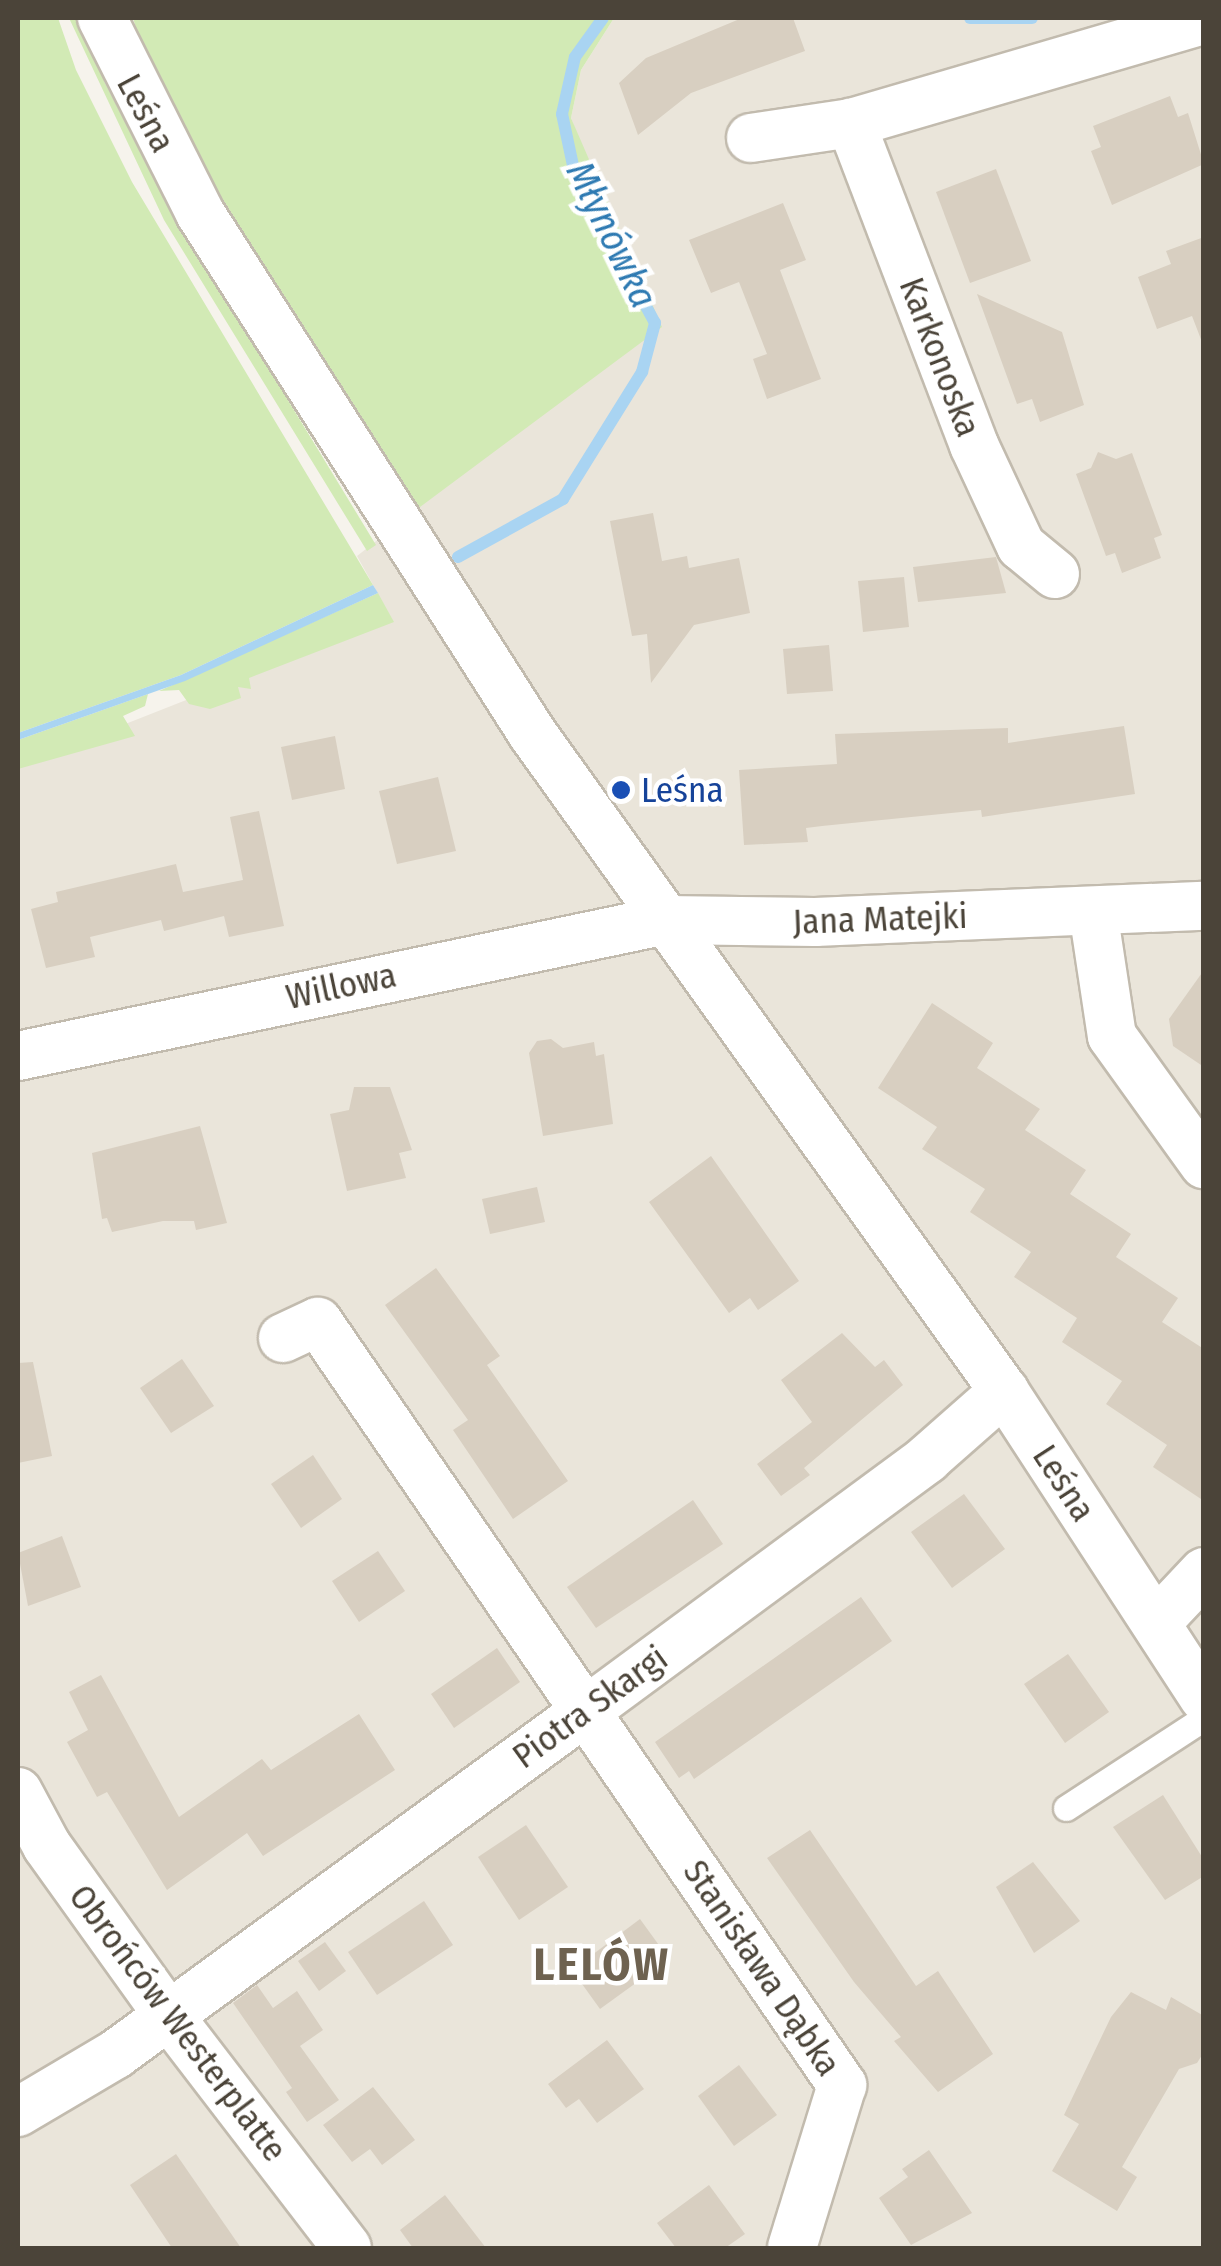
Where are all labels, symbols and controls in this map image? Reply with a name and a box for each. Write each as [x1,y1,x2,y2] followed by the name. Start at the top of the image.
[108,67,184,159] street label: Leśna
[556,154,666,316] water label: Młynówka
[891,272,989,442] street label: Karkonoska
[641,769,724,811] place label: Leśna
[610,779,632,801] marker: Leśna
[792,895,968,943] street label: Jana Matejki
[282,954,400,1018] street label: Willowa
[1024,1437,1104,1529] street label: Leśna
[505,1637,675,1777] street label: Piotra Skargi
[674,1852,850,2084] street label: Stanisława Dąbka
[60,1876,296,2170] street label: Obrońców Westerplatte
[534,1939,670,1993] district label: LELÓW

